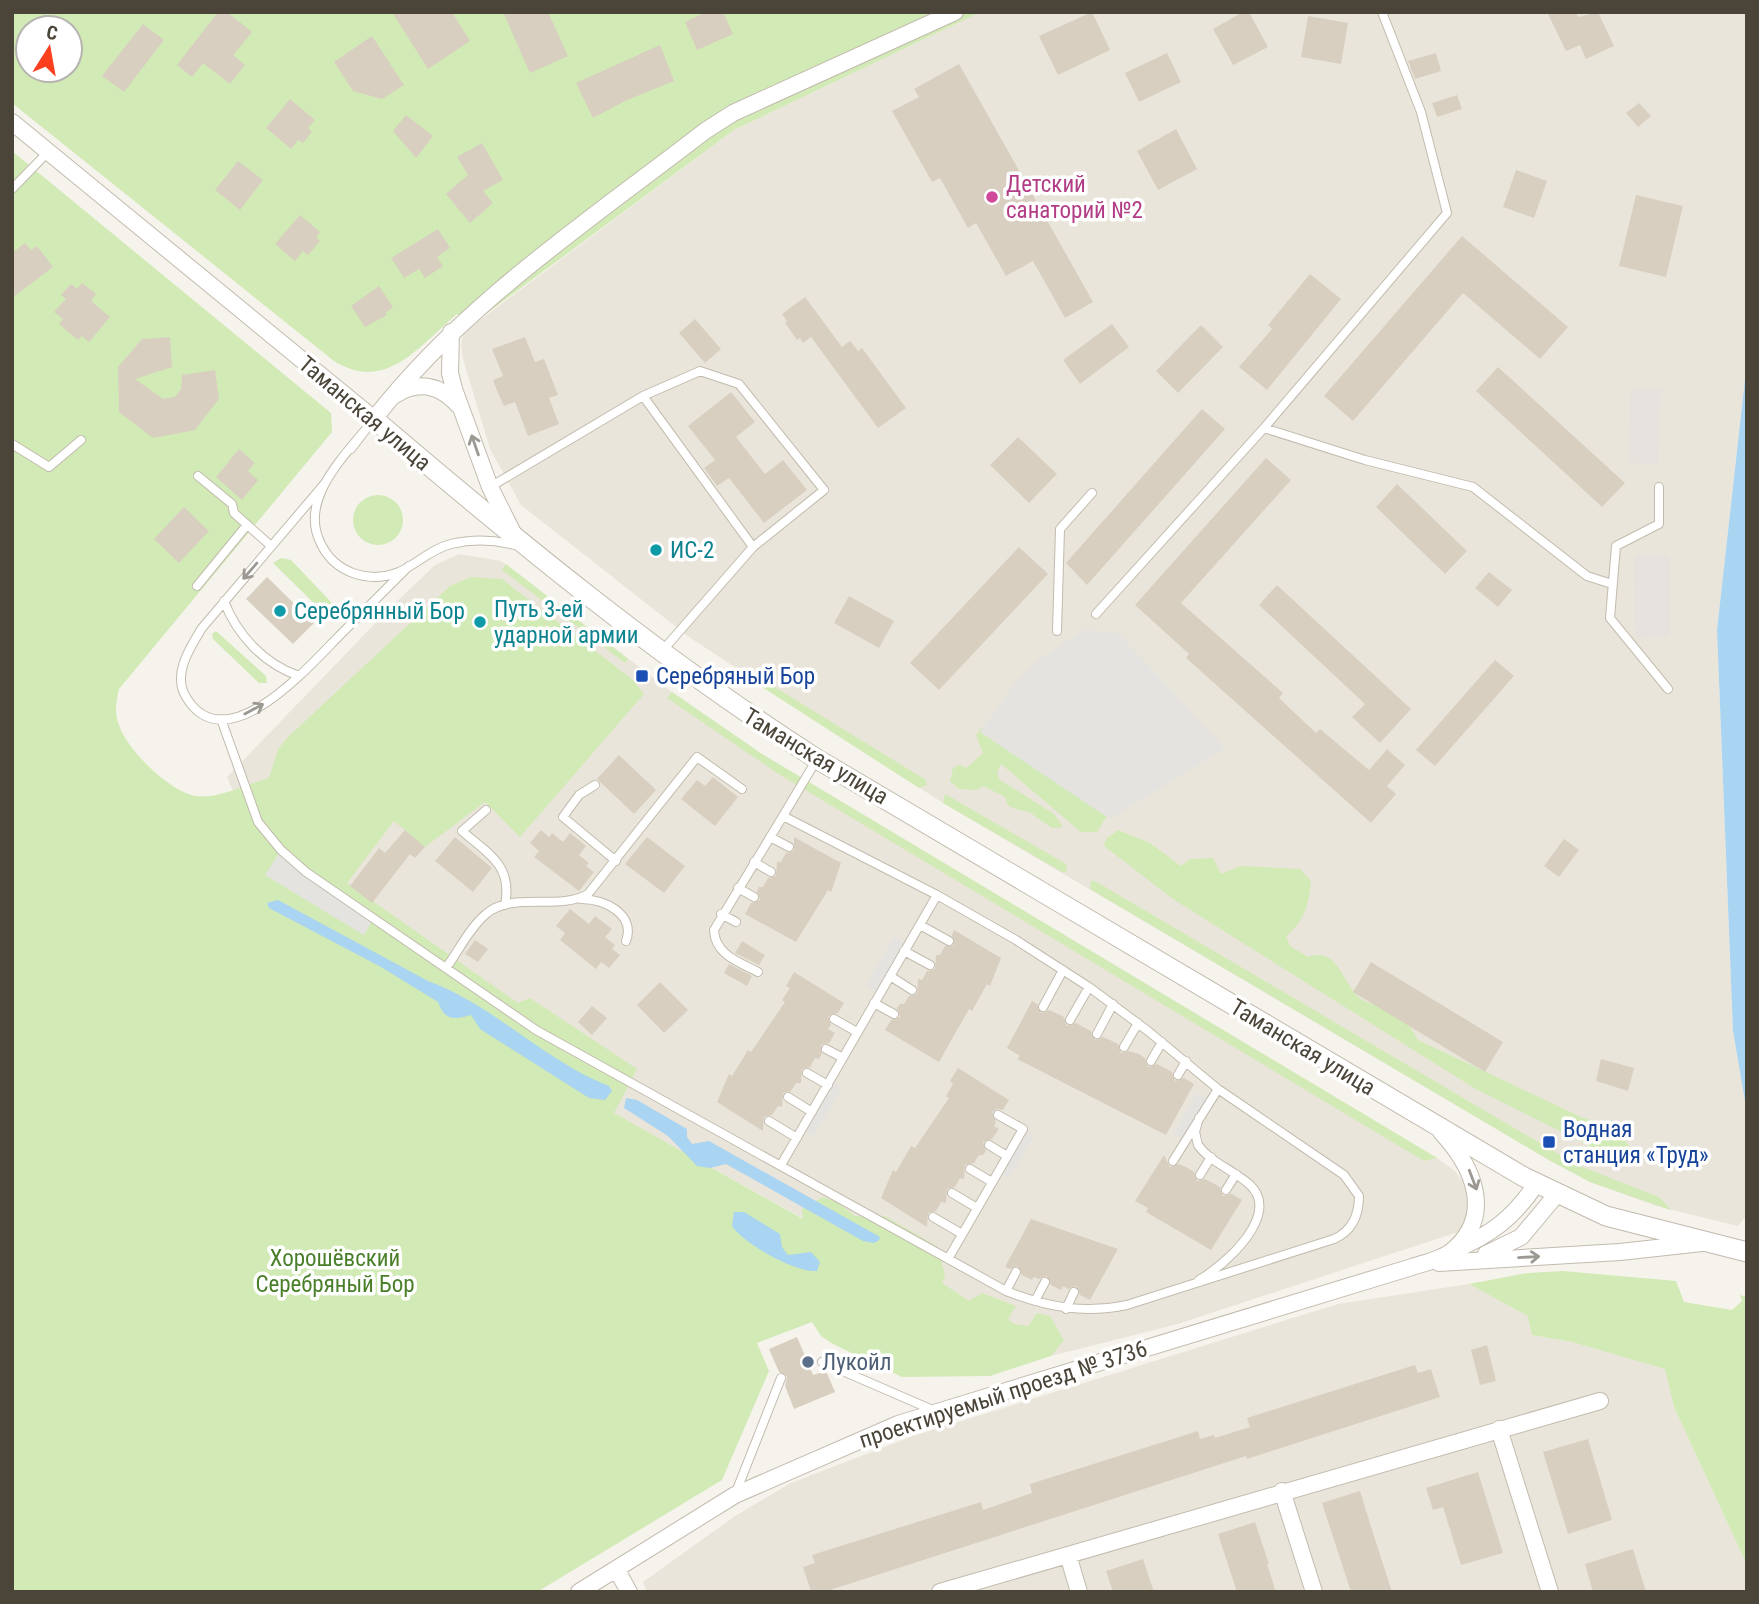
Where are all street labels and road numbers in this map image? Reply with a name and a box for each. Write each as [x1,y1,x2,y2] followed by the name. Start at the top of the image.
[293,350,436,476] street label: Таманская улица
[738,703,893,810] street label: Таманская улица
[1225,994,1380,1101] street label: Таманская улица
[856,1335,1151,1454] street label: проектируемый проезд № 3736

